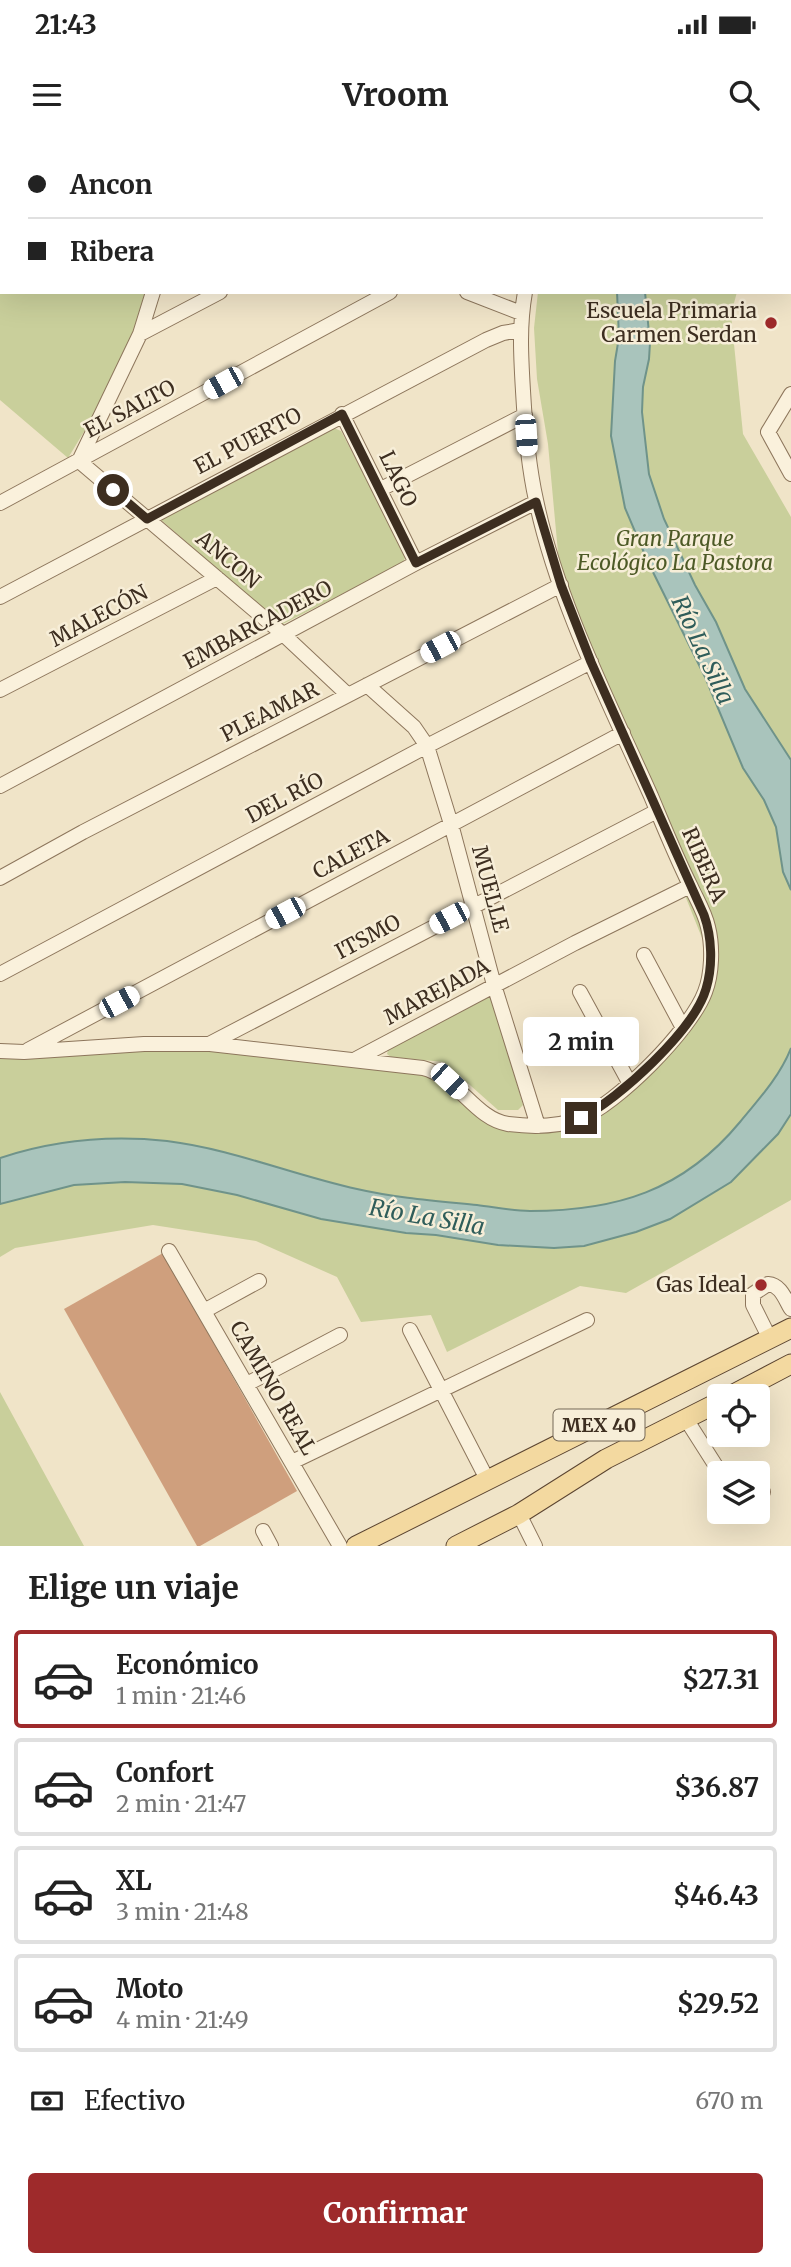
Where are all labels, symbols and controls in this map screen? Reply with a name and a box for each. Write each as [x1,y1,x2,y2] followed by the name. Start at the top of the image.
[35,8,97,41] text: 21:43
[342,75,449,115] text: Vroom
[28,76,66,114] icon: menu
[725,76,763,114] icon: search
[70,168,153,201] text: Ancon
[70,235,154,268] text: Ribera
[586,297,757,348] place label: Escuela Primaria Carmen Serdan
[763,315,779,331] marker: Escuela Primaria Carmen Serdan
[200,364,247,402] car
[80,373,180,444] street label: EL SALTO
[189,401,306,480] street label: EL PUERTO
[515,413,538,457] car
[373,446,423,511] street label: LAGO
[97,474,129,506] route start
[190,524,266,594] street label: ANCON
[577,525,773,576] park label: Gran Parque Ecológico La Pastora
[179,574,337,675] street label: EMBARCADERO
[45,579,152,653] street label: MALECÓN
[666,591,741,709] water label: Río La Silla
[417,628,464,666] car
[216,675,324,748] street label: PLEAMAR
[241,765,328,829] street label: DEL RÍO
[308,822,394,885] street label: CALETA
[676,823,733,907] street label: RIBERA
[466,843,515,936] street label: MUELLE
[262,894,309,932] car
[426,899,473,937] car
[330,908,405,965] street label: ITSMO
[379,952,494,1031] street label: MAREJADA
[96,983,143,1021] car
[523,1016,639,1066] callout: 2 min
[548,1027,614,1056] text: 2 min
[427,1059,472,1103] car
[565,1102,597,1134] route end
[367,1192,487,1241] water label: Río La Silla
[656,1271,747,1298] place label: Gas Ideal
[753,1277,769,1293] marker: Gas Ideal
[224,1316,323,1460] street label: CAMINO REAL
[707,1384,770,1524] map controls
[707,1384,770,1447] button: locate
[554,1410,644,1441] road number: MEX 40
[707,1461,770,1524] button: layers
[28,1568,239,1608] text: Elige un viaje
[32,1648,95,1711] icon: car
[116,1648,259,1681] text: Económico
[682,1663,759,1696] text: $27.31
[116,1681,246,1710] text: 1 min · 21:46
[32,1756,95,1819] icon: car
[116,1756,214,1789] text: Confort
[674,1771,759,1804] text: $36.87
[116,1789,246,1818] text: 2 min · 21:47
[32,1864,95,1927] icon: car
[116,1864,152,1897] text: XL
[673,1879,759,1912] text: $46.43
[116,1897,249,1926] text: 3 min · 21:48
[32,1972,95,2035] icon: car
[116,1972,183,2005] text: Moto
[677,1987,759,2020] text: $29.52
[116,2005,249,2034] text: 4 min · 21:49
[28,2082,66,2120] icon: cash
[84,2084,185,2117] text: Efectivo
[695,2086,763,2115] text: 670 m
[28,2173,763,2253] button: Confirmar

